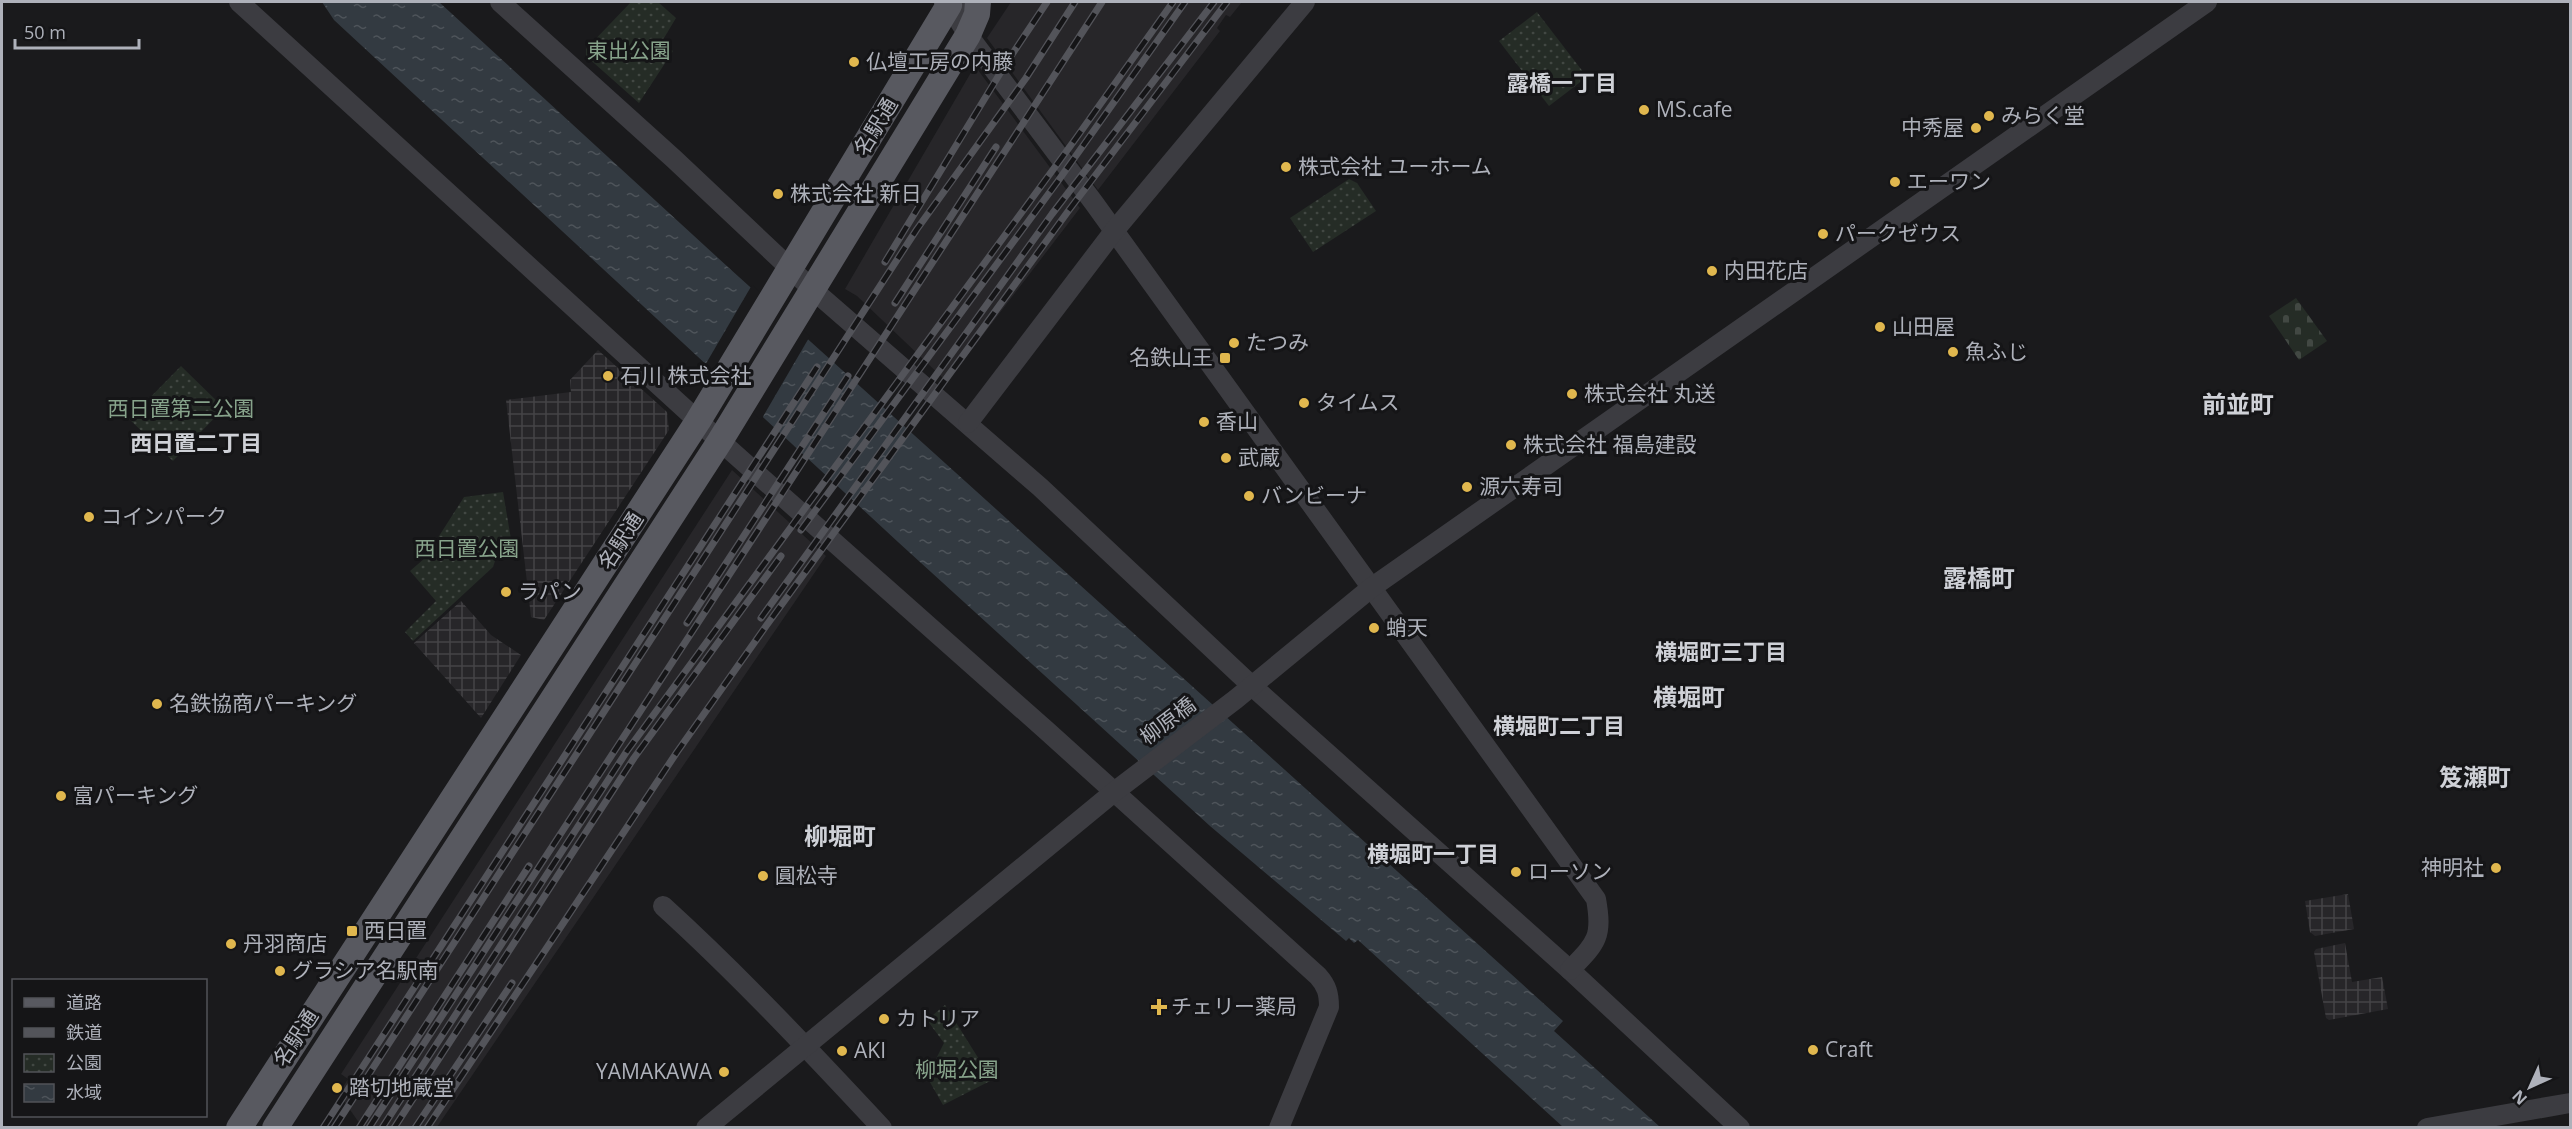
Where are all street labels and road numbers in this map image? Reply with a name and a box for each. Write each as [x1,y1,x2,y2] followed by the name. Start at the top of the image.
[847,92,903,161] street label: 名駅通
[591,506,649,574] street label: 名駅通
[1134,690,1201,750] street label: 柳原橋
[266,1003,324,1071] street label: 名駅通

